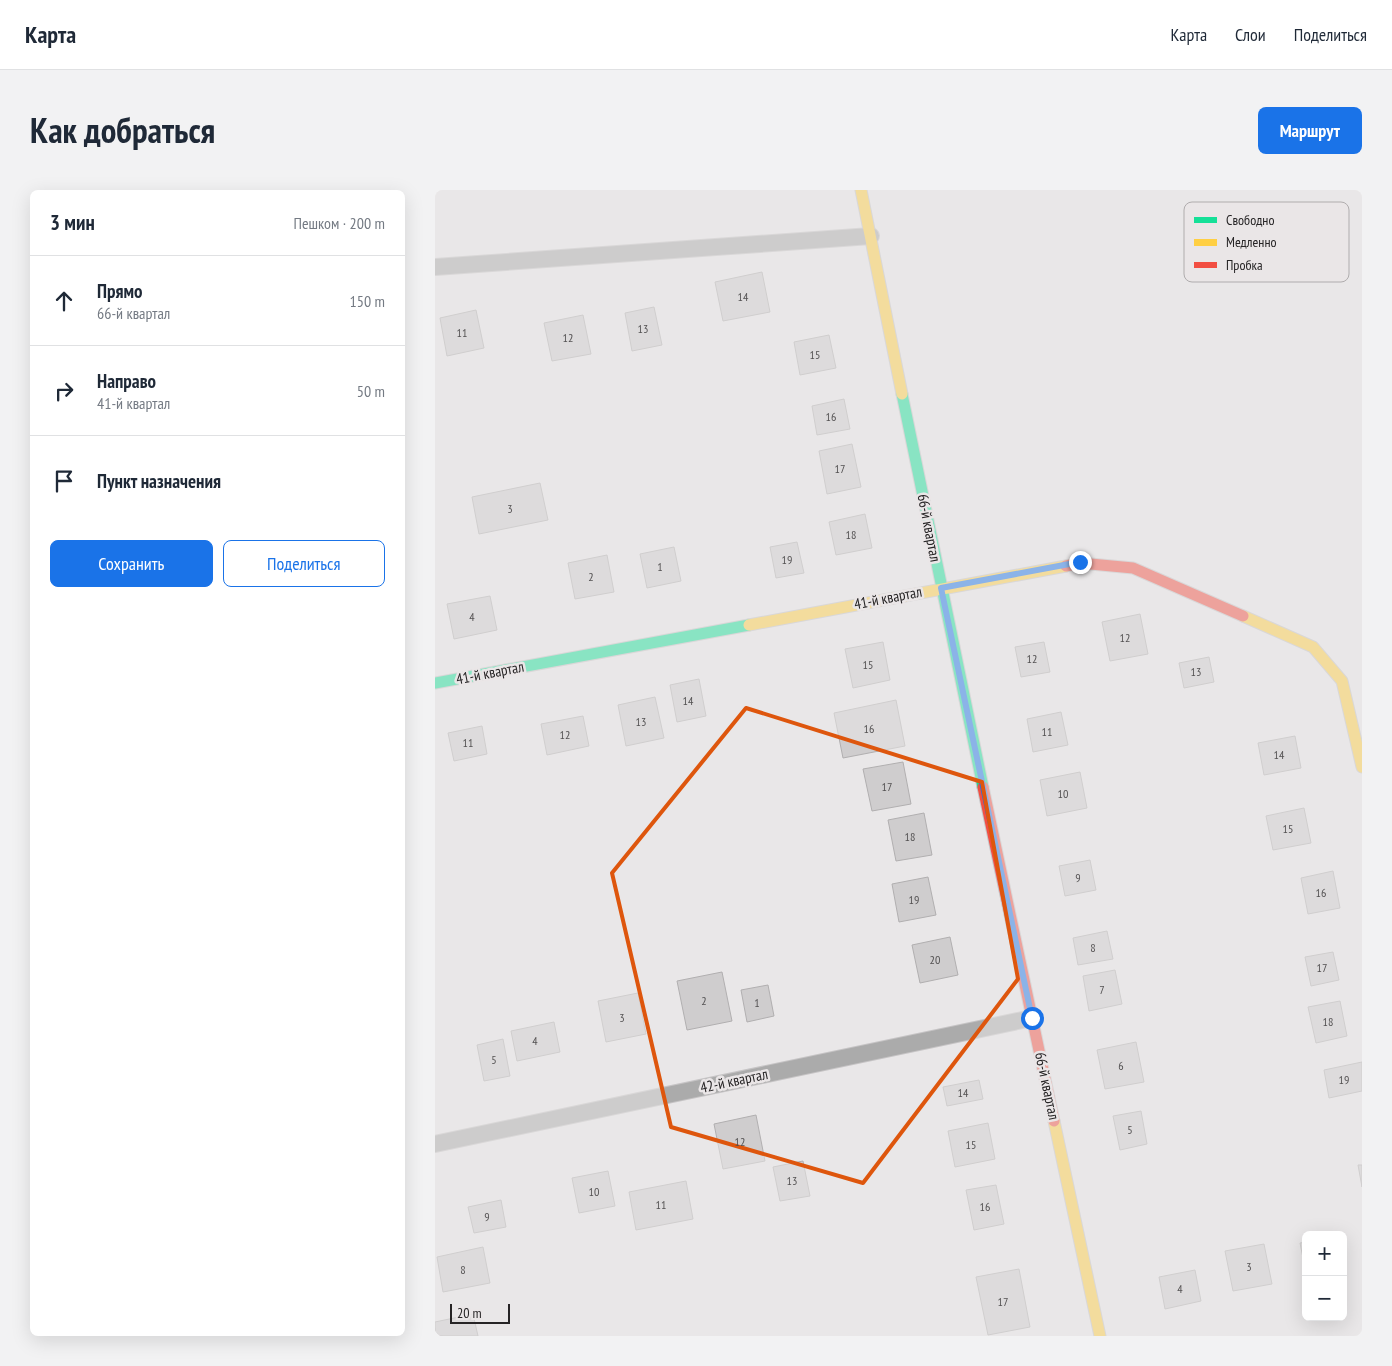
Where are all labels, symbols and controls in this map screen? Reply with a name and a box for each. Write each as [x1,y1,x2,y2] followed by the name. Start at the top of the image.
[25,19,76,50] text: Карта
[1170,23,1207,46] text: Карта
[1235,23,1266,46] text: Слои
[1294,23,1367,46] text: Поделиться
[30,107,215,153] text: Как добраться
[1258,107,1362,154] button: Маршрут
[1184,202,1349,282] legend
[50,209,95,236] text: 3 мин
[1226,211,1274,229] text: Свободно
[294,213,385,233] text: Пешком · 200 m
[1226,233,1277,251] text: Медленно
[1226,256,1263,274] text: Пробка
[97,279,142,303] text: Прямо
[50,287,78,315] icon: ahead
[738,289,749,304] house number: 14
[350,291,385,311] text: 150 m
[97,303,170,323] text: 66-й квартал
[638,321,648,336] house number: 13
[457,325,467,340] house number: 11
[563,330,573,345] house number: 12
[810,347,820,362] house number: 15
[97,369,156,393] text: Направо
[50,377,78,405] icon: right
[357,381,385,401] text: 50 m
[97,393,170,413] text: 41-й квартал
[826,409,836,424] house number: 16
[835,461,845,476] house number: 17
[50,467,78,495] icon: arrive
[97,469,221,493] text: Пункт назначения
[914,492,945,563] street label: 66-й квартал
[507,501,513,516] house number: 3
[846,527,856,542] house number: 18
[50,540,213,587] button: Сохранить
[223,540,385,587] button: Поделиться
[1069,551,1092,574] route end
[782,552,792,567] house number: 19
[657,559,663,574] house number: 1
[588,569,594,584] house number: 2
[852,582,923,613] street label: 41-й квартал
[469,609,475,624] house number: 4
[1120,630,1130,645] house number: 12
[1027,651,1037,666] house number: 12
[454,657,525,688] street label: 41-й квартал
[863,657,873,672] house number: 15
[1191,664,1201,679] house number: 13
[683,693,694,708] house number: 14
[636,714,646,729] house number: 13
[864,721,874,736] house number: 16
[1042,724,1052,739] house number: 11
[560,727,570,742] house number: 12
[463,735,473,750] house number: 11
[1274,747,1285,762] house number: 14
[882,779,892,794] house number: 17
[1058,786,1068,801] house number: 10
[1283,821,1293,836] house number: 15
[905,829,915,844] house number: 18
[1075,870,1081,885] house number: 9
[1316,885,1326,900] house number: 16
[909,892,919,907] house number: 19
[1090,940,1096,955] house number: 8
[930,952,940,967] house number: 20
[1317,960,1327,975] house number: 17
[1099,982,1105,997] house number: 7
[701,993,707,1008] house number: 2
[754,995,760,1010] house number: 1
[1021,1007,1044,1030] route start
[619,1010,625,1025] house number: 3
[1323,1014,1333,1029] house number: 18
[532,1033,538,1048] house number: 4
[1031,1050,1064,1121] street label: 66-й квартал
[491,1052,497,1067] house number: 5
[1118,1058,1124,1073] house number: 6
[698,1064,769,1097] street label: 42-й квартал
[1339,1072,1349,1087] house number: 19
[958,1085,969,1100] house number: 14
[1127,1122,1133,1137] house number: 5
[735,1134,745,1149] house number: 12
[966,1137,976,1152] house number: 15
[787,1173,797,1188] house number: 13
[589,1184,599,1199] house number: 10
[656,1197,666,1212] house number: 11
[980,1199,990,1214] house number: 16
[484,1209,490,1224] house number: 9
[1302,1231,1347,1321] map controls
[1302,1231,1347,1276] button: +
[1246,1259,1252,1274] house number: 3
[460,1262,466,1277] house number: 8
[1302,1276,1347,1321] button: −
[1177,1281,1183,1296] house number: 4
[998,1294,1008,1309] house number: 17
[450,1301,510,1324] scale bar
[457,1304,482,1322] text: 20 m

